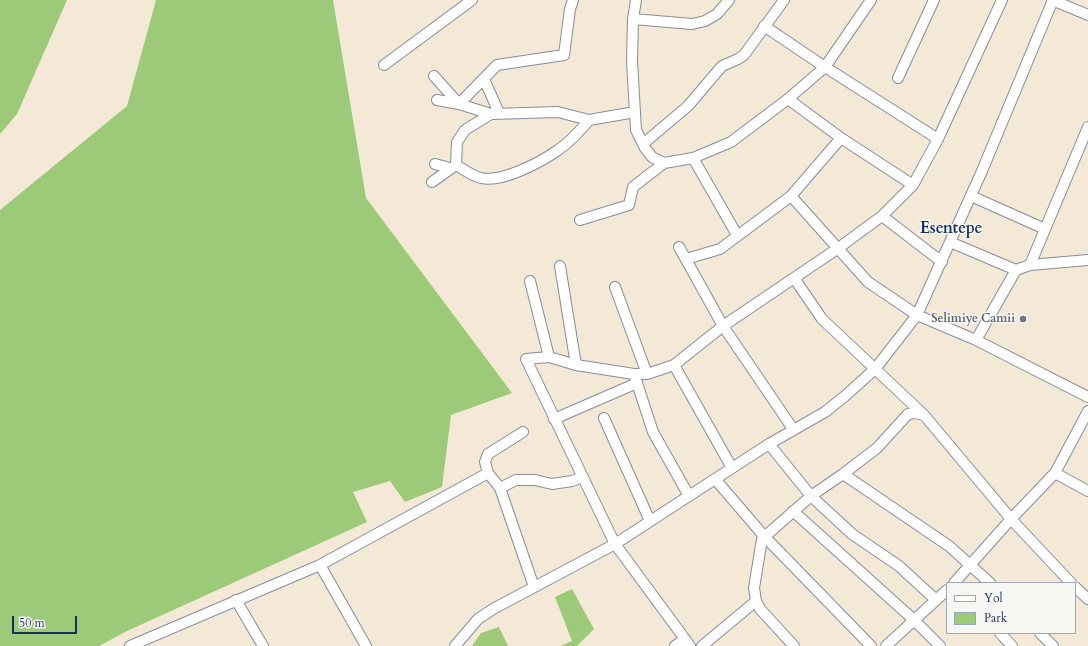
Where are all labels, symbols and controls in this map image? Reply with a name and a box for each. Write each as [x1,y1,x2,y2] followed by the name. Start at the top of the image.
[920,219,982,239] district label: Esentepe
[931,312,1015,326] place label: Selimiye Camii
[1018,314,1028,324] marker: Selimiye Camii
[946,582,1076,634] legend
[984,590,1003,606] text: Yol
[14,608,79,634] scale bar
[984,610,1007,626] text: Park
[19,615,45,631] text: 50 m

